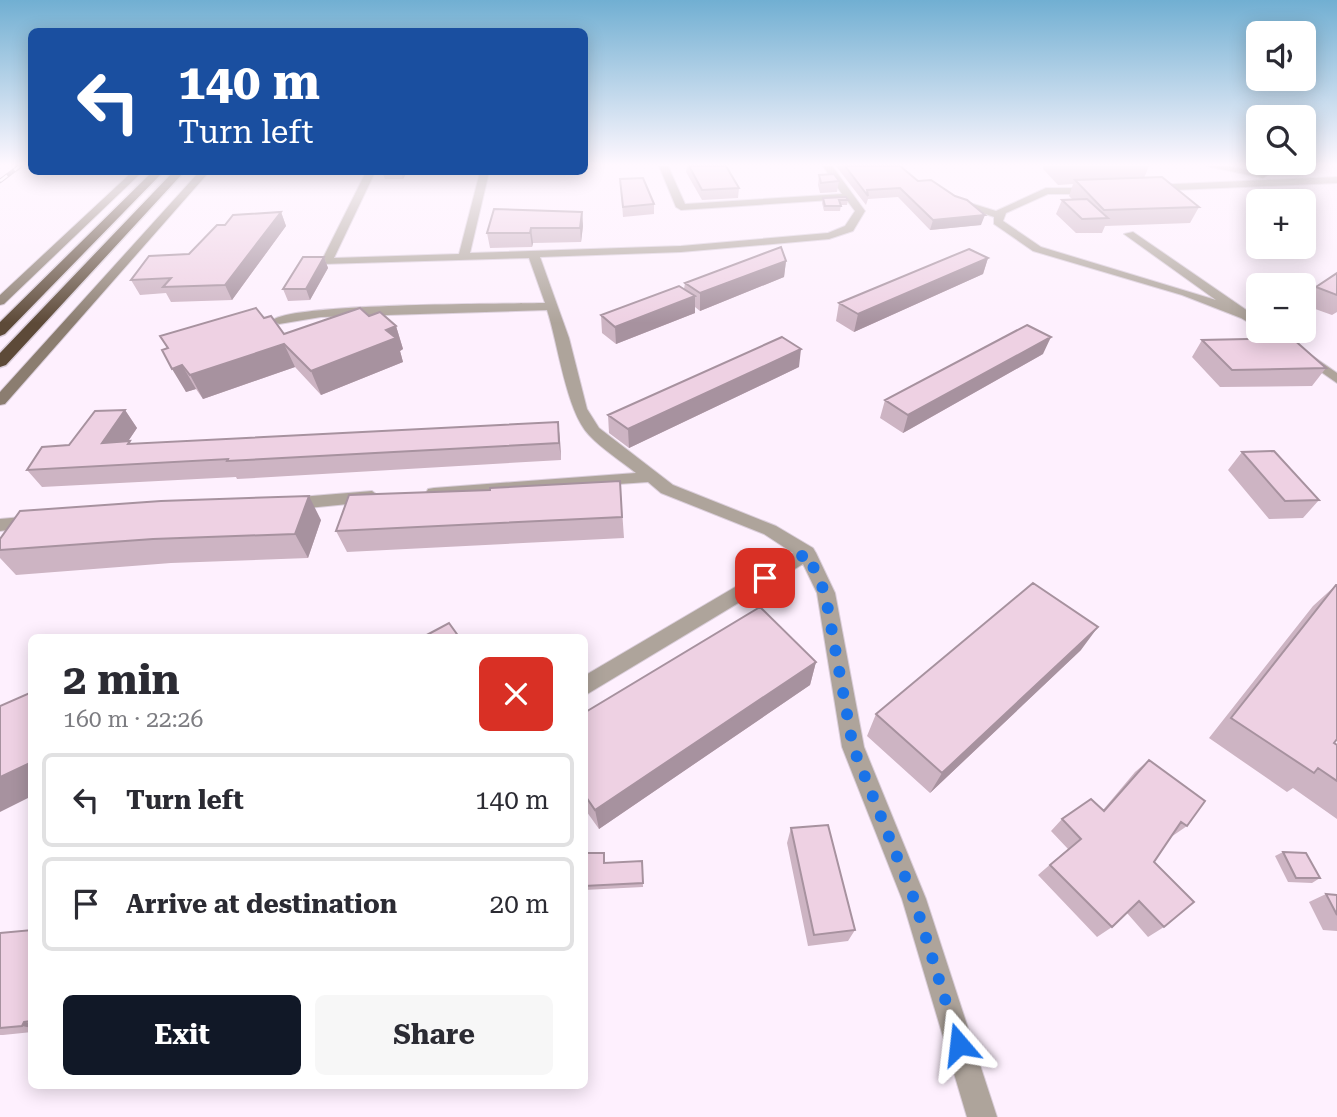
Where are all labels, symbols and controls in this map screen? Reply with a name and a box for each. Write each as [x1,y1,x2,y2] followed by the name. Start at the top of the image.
[1246,21,1316,343] map controls
[1246,21,1316,91] button: sound
[178,54,320,111] text: 140 m
[63,56,154,147] icon: left
[1246,105,1316,175] button: search
[178,113,313,151] text: Turn left
[1246,189,1316,259] button: +
[1246,273,1316,343] button: −
[735,548,795,608] pin
[746,559,784,597] icon: arrive
[63,655,180,704] text: 2 min
[479,657,553,731] button: close
[63,706,203,733] text: 160 m · 22:26
[67,781,105,819] icon: left
[126,785,244,815] text: Turn left
[475,785,549,815] text: 140 m
[67,885,105,923] icon: arrive
[126,889,397,919] text: Arrive at destination
[490,889,549,919] text: 20 m
[63,995,301,1075] button: Exit
[315,995,553,1075] button: Share
[922,1007,996,1081] position arrow

